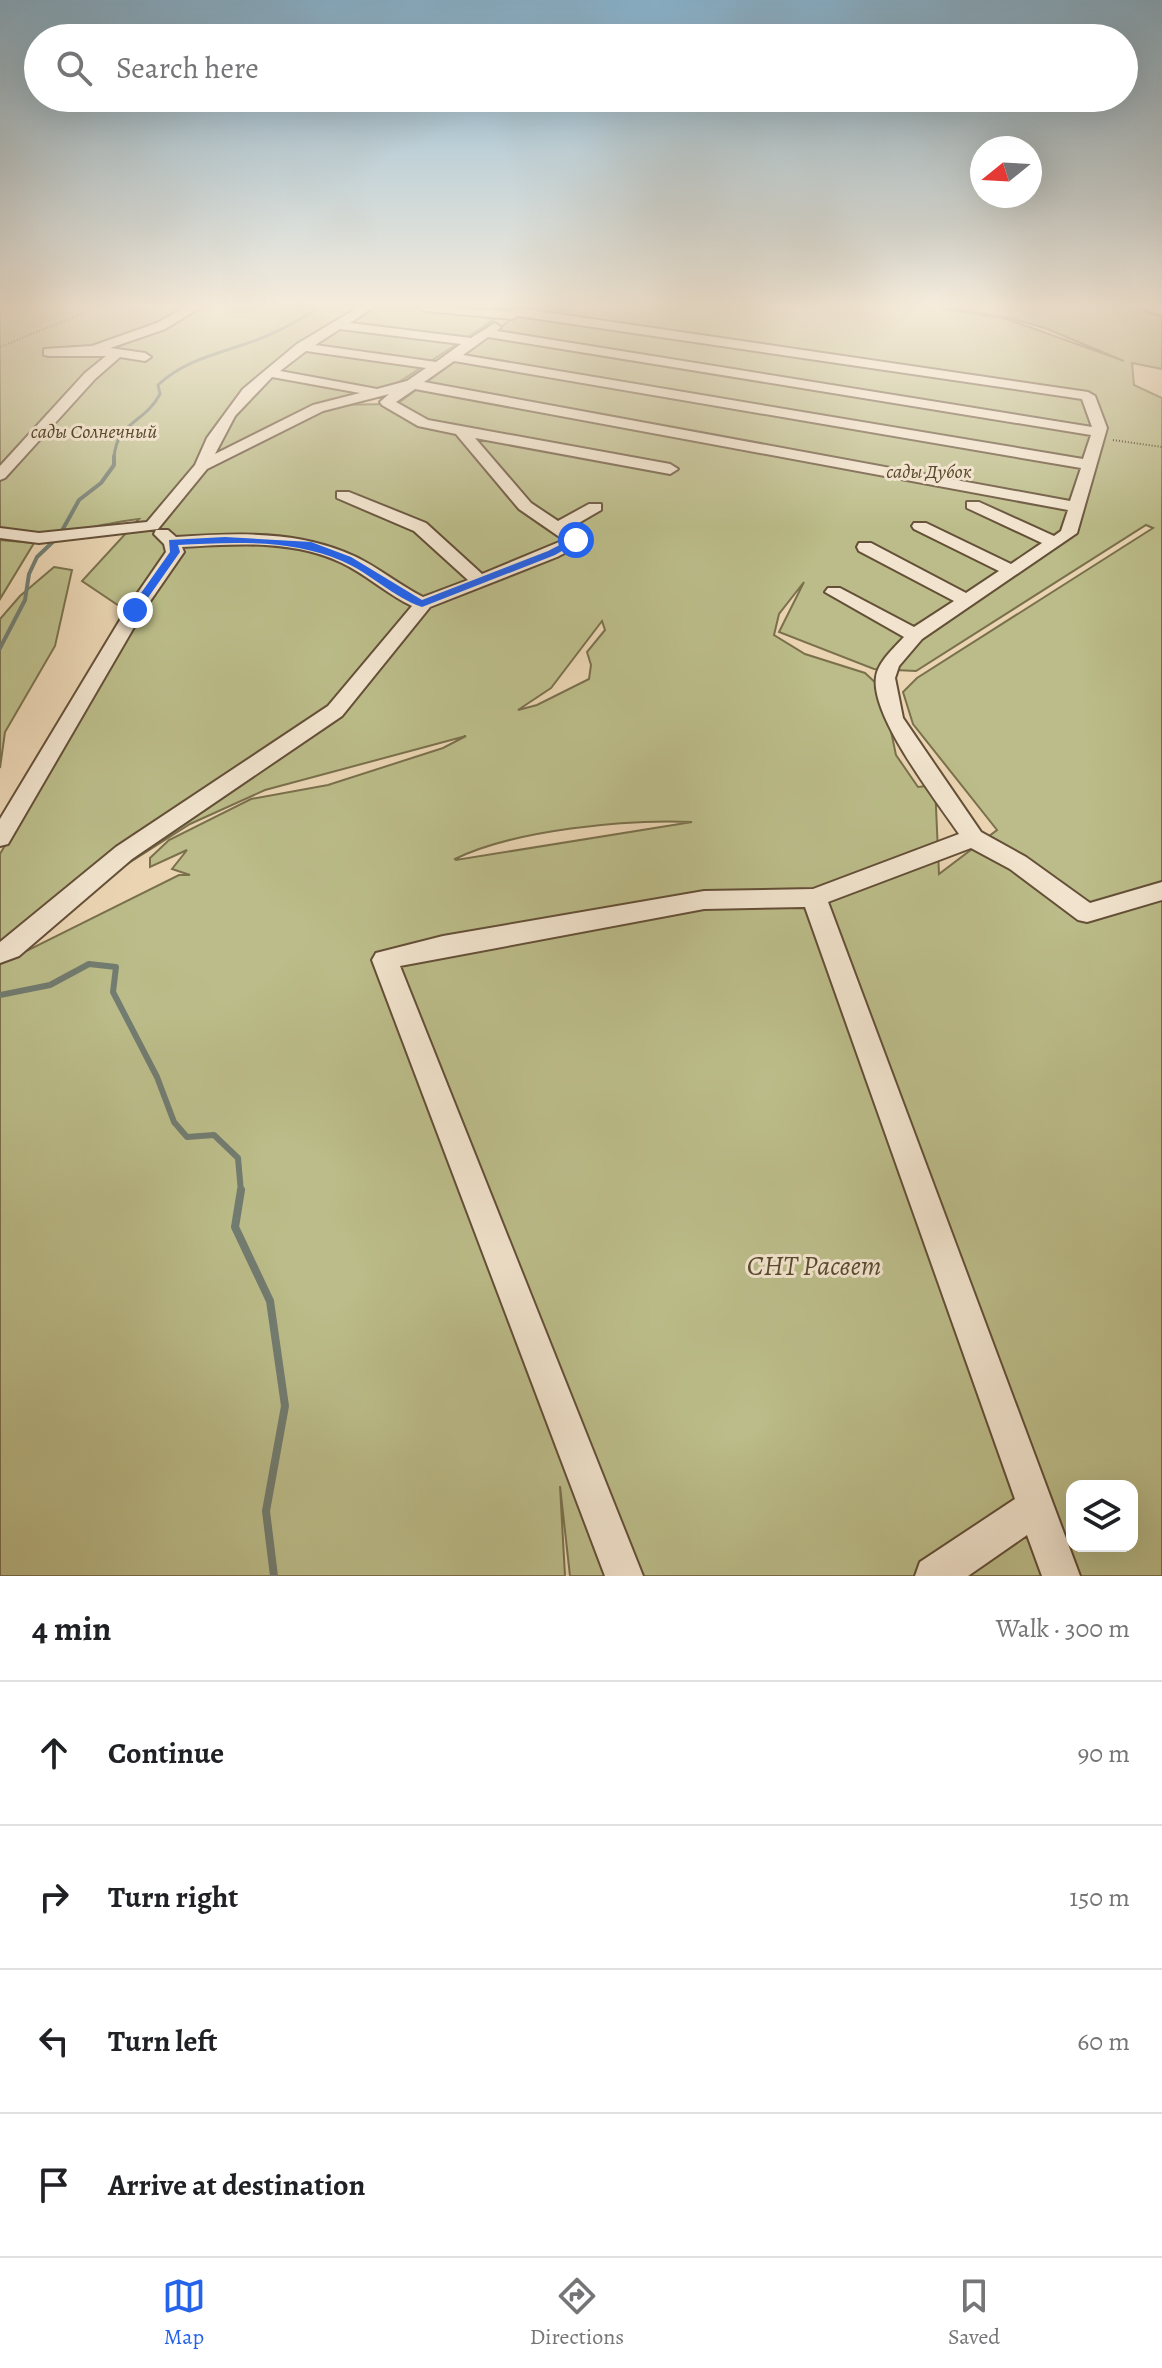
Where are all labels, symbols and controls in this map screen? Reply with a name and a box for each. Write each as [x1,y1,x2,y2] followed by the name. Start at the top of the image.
[24,24,1138,112] search box
[52,46,96,90] icon: search
[116,48,259,88] text: Search here
[970,136,1042,208] north arrow
[31,418,157,445] park label: сады Солнечный
[886,458,972,485] park label: сады Дубок
[558,522,594,558] route start
[117,592,153,628] route end
[747,1247,881,1285] park label: СНТ Расвет
[1066,1480,1138,1552] map controls
[1066,1480,1138,1552] button: layers
[32,1605,111,1652] text: 4 min
[996,1611,1130,1646] text: Walk · 300 m
[32,1731,76,1775] icon: ahead
[108,1733,224,1773] text: Continue
[1078,1736,1130,1771] text: 90 m
[32,1875,76,1919] icon: right
[108,1877,238,1917] text: Turn right
[1069,1880,1130,1915] text: 150 m
[32,2019,76,2063] icon: left
[108,2021,217,2061] text: Turn left
[1077,2024,1130,2059] text: 60 m
[32,2163,76,2207] icon: arrive
[108,2165,365,2205] text: Arrive at destination
[162,2274,206,2352] tab: Map
[530,2274,624,2352] tab: Directions
[948,2274,1000,2352] tab: Saved

